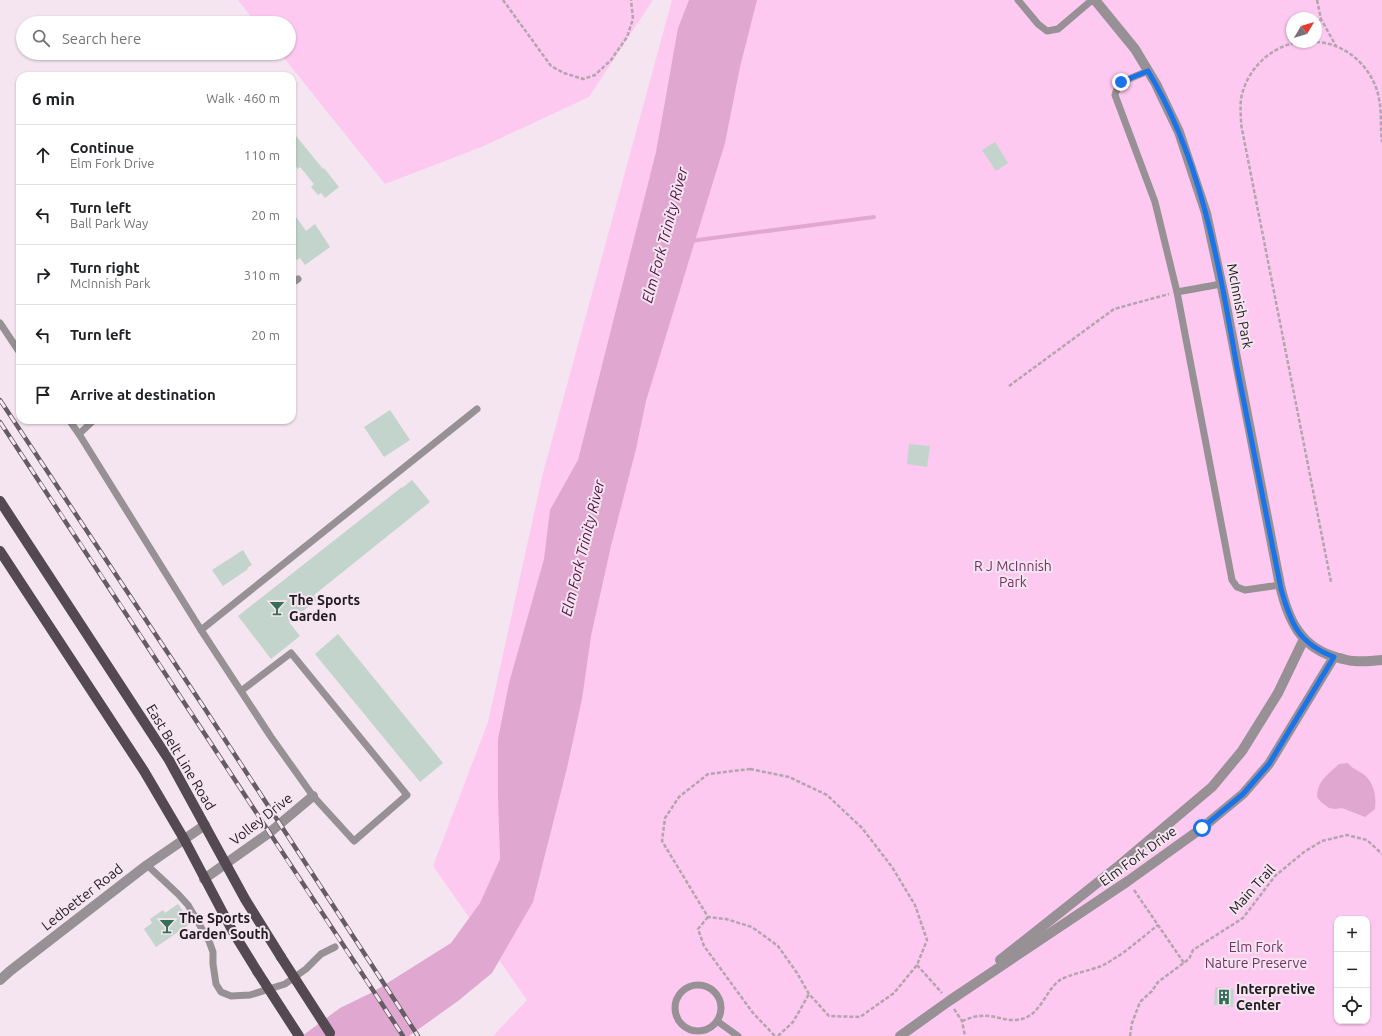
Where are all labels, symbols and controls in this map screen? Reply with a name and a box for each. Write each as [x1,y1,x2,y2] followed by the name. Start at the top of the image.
[1286,12,1322,48] north arrow
[16,16,296,60] search box
[30,27,52,49] icon: search
[62,30,141,47] text: Search here
[1112,73,1130,91] route end
[32,89,75,108] text: 6 min
[206,91,280,105] text: Walk · 460 m
[70,139,134,156] text: Continue
[32,144,54,166] icon: ahead
[244,148,280,162] text: 110 m
[70,156,155,170] text: Elm Fork Drive
[638,164,691,305] water label: Elm Fork Trinity River
[70,199,131,216] text: Turn left
[32,204,54,226] icon: left
[251,208,280,222] text: 20 m
[70,216,148,230] text: Ball Park Way
[70,259,140,276] text: Turn right
[1224,262,1256,350] street label: McInnish Park
[32,264,54,286] icon: right
[244,268,280,282] text: 310 m
[70,276,151,290] text: McInnish Park
[32,324,54,346] icon: left
[70,326,131,343] text: Turn left
[251,328,280,342] text: 20 m
[32,384,54,406] icon: arrive
[70,386,216,403] text: Arrive at destination
[557,477,608,618] water label: Elm Fork Trinity River
[974,558,1052,590] park label: R J McInnish Park
[289,592,361,624] place label: The Sports Garden
[268,599,286,617] bar icon: The Sports Garden
[143,701,219,813] street label: East Belt Line Road
[227,790,295,848] street label: Volley Drive
[1193,819,1211,837] route start
[1096,823,1180,889] street label: Elm Fork Drive
[38,860,126,934] street label: Ledbetter Road
[1226,861,1279,917] street label: Main Trail
[179,910,269,942] place label: The Sports Garden South
[1334,916,1370,1024] map controls
[1334,916,1370,952] button: +
[158,917,176,935] bar icon: The Sports Garden South
[1205,939,1307,971] park label: Elm Fork Nature Preserve
[1334,952,1370,988] button: −
[1236,981,1315,1013] place label: Interpretive Center
[1215,988,1233,1006] building icon: Interpretive Center
[1334,988,1370,1024] button: locate

